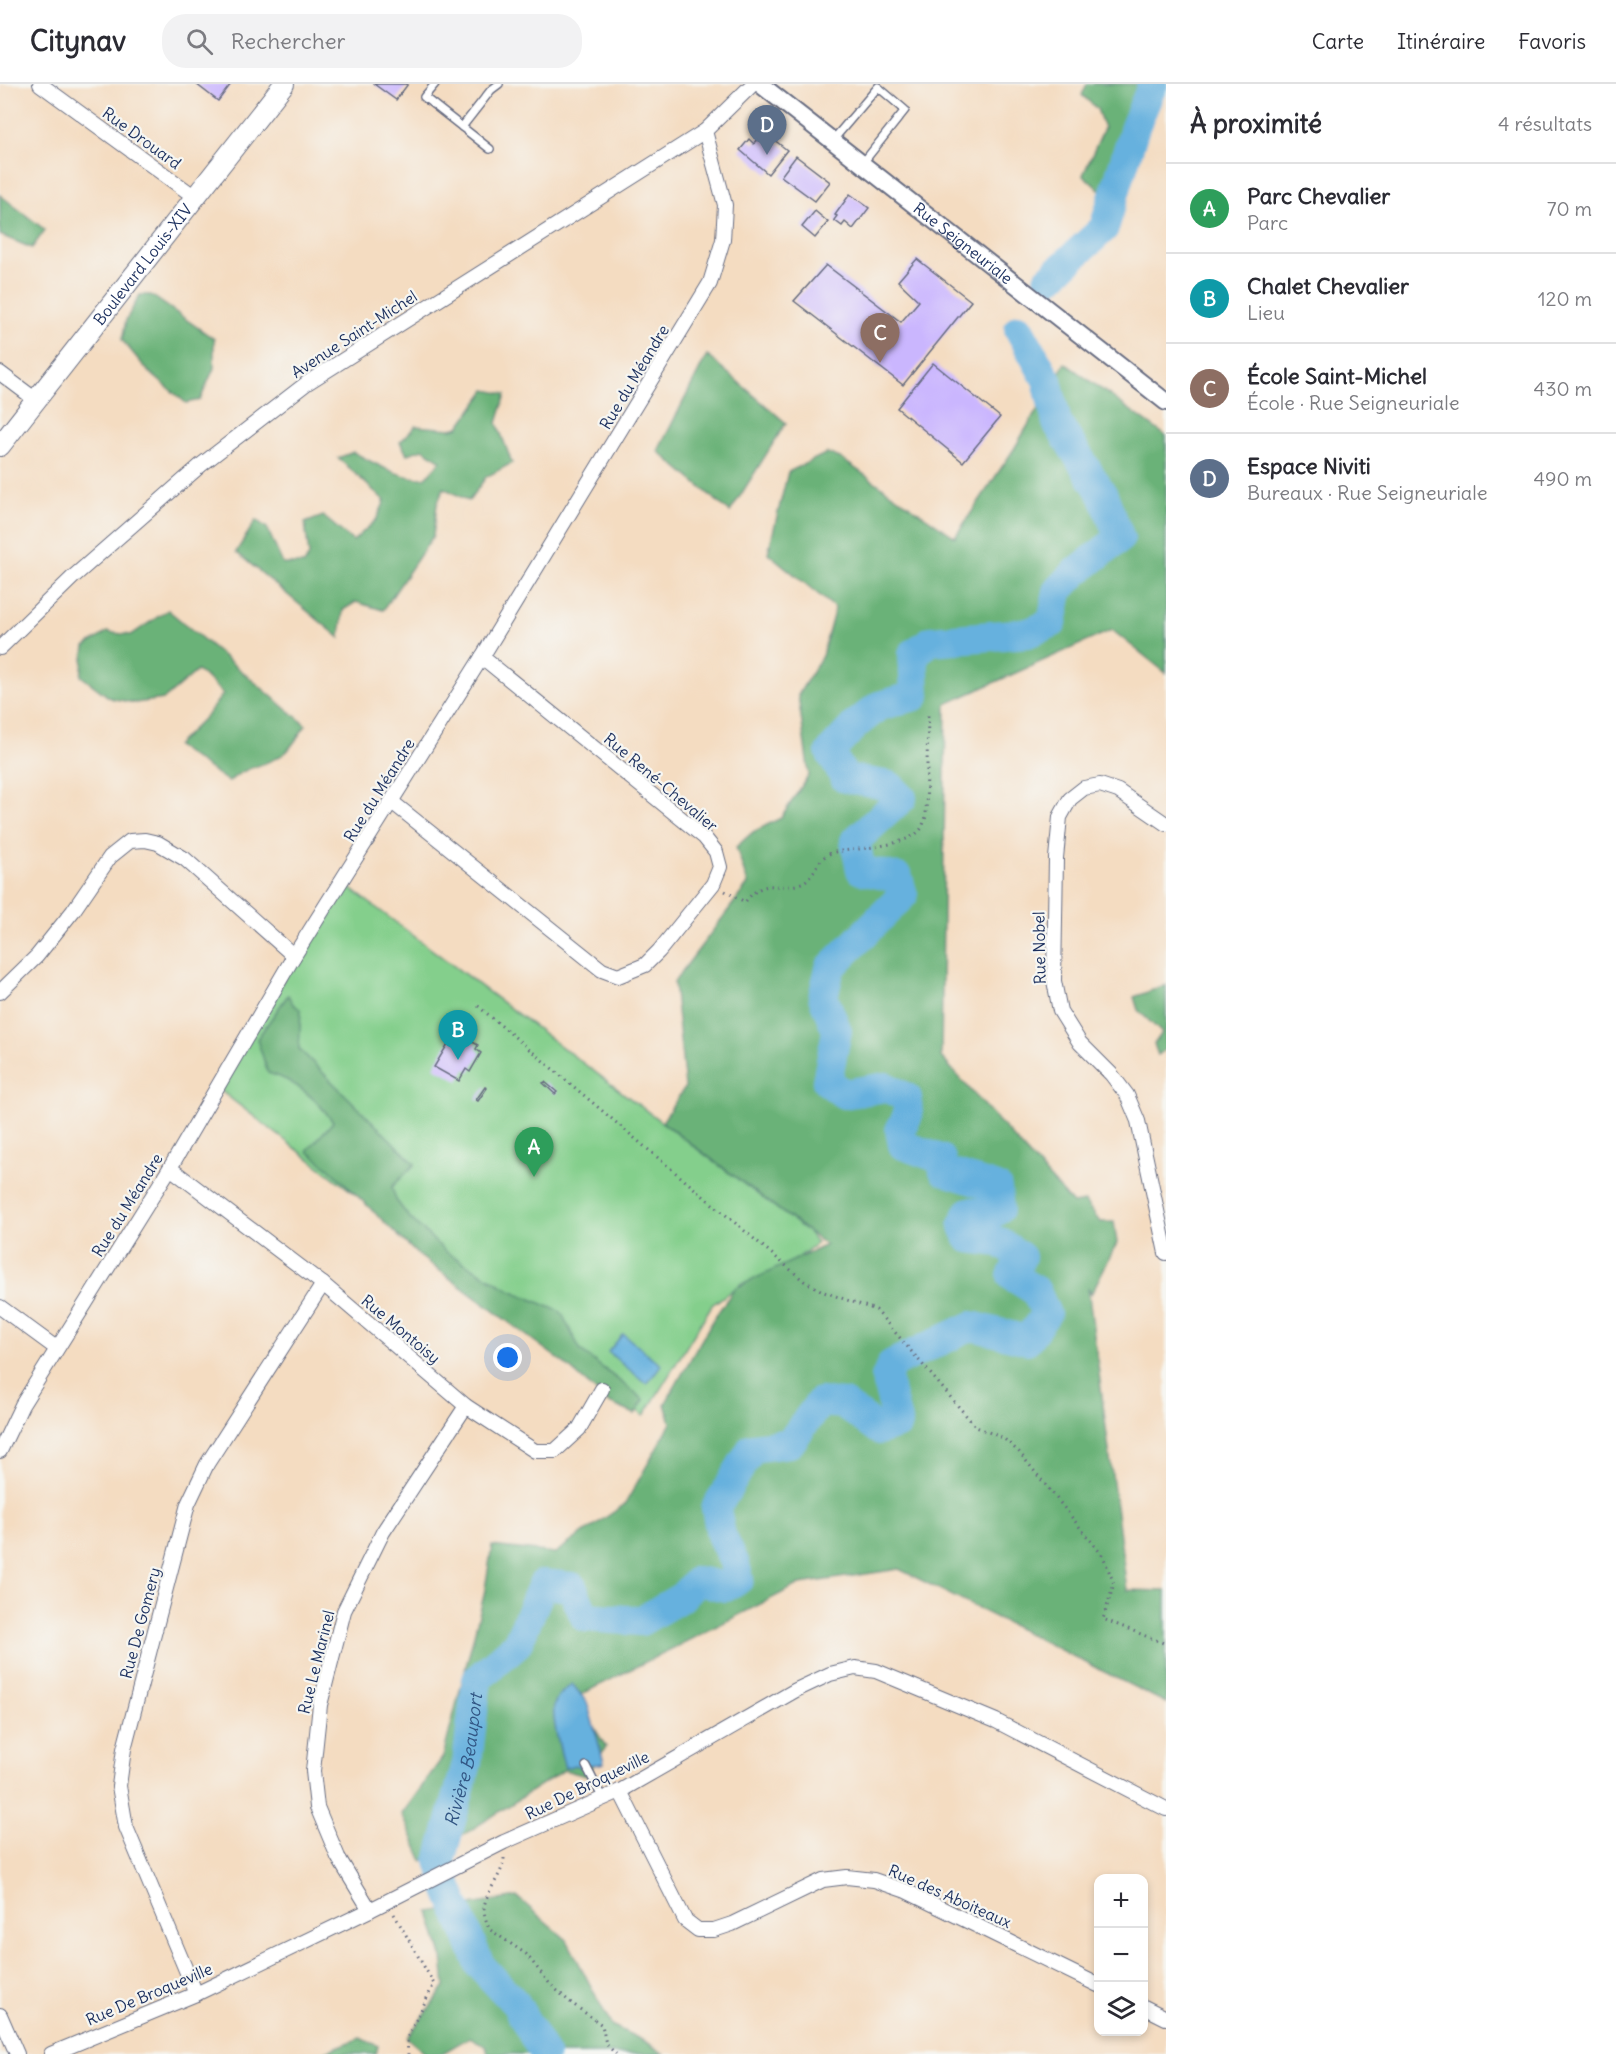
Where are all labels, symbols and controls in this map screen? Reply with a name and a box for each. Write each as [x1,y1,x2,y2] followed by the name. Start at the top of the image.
[162,14,582,68] search box
[30,23,126,59] text: Citynav
[183,25,216,58] icon: search
[231,27,345,55] text: Rechercher
[1312,28,1364,55] text: Carte
[1397,28,1485,55] text: Itinéraire
[1518,28,1586,55] text: Favoris
[99,103,185,173] street label: Rue Drouard
[748,106,786,155] pin: D
[1190,107,1322,140] text: À proximité
[1498,111,1592,136] text: 4 résultats
[1247,182,1390,210] text: Parc Chevalier
[1203,196,1216,221] text: A
[1547,196,1592,221] text: 70 m
[909,198,1017,288] street label: Rue Seigneuriale
[89,200,196,329] street label: Boulevard Louis-XIV
[1247,210,1288,235] text: Parc
[1247,272,1409,300] text: Chalet Chevalier
[287,286,421,382] street label: Avenue Saint-Michel
[1203,286,1216,311] text: B
[1538,286,1592,311] text: 120 m
[1247,300,1285,325] text: Lieu
[860,314,900,363] pin: C
[595,321,673,433] street label: Rue du Méandre
[1247,362,1427,390] text: École Saint-Michel
[1203,376,1216,401] text: C
[1534,376,1592,401] text: 430 m
[1247,390,1459,415] text: École · Rue Seigneuriale
[1247,452,1371,480] text: Espace Niviti
[1202,466,1217,491] text: D
[1533,466,1592,491] text: 490 m
[1247,480,1488,505] text: Bureaux · Rue Seigneuriale
[600,729,722,836] street label: Rue René-Chevalier
[339,735,419,845] street label: Rue du Méandre
[1028,911,1050,985] street label: Rue Nobel
[438,1010,478,1060] pin: B
[514,1128,554,1177] pin: A
[87,1150,167,1260] street label: Rue du Méandre
[357,1290,445,1368] street label: Rue Montoisy
[493,1343,522,1372] your location
[116,1565,164,1681] street label: Rue De Gomery
[293,1608,339,1716] street label: Rue Le Marinel
[439,1690,487,1829] water label: Rivière Beauport
[522,1746,652,1824] street label: Rue De Broqueville
[885,1860,1015,1932] street label: Rue des Aboiteaux
[1094,1874,1148,2036] map controls
[1094,1874,1148,1928] button: +
[1094,1928,1148,1982] button: −
[83,1958,215,2030] street label: Rue De Broqueville
[1094,1982,1148,2036] button: layers

